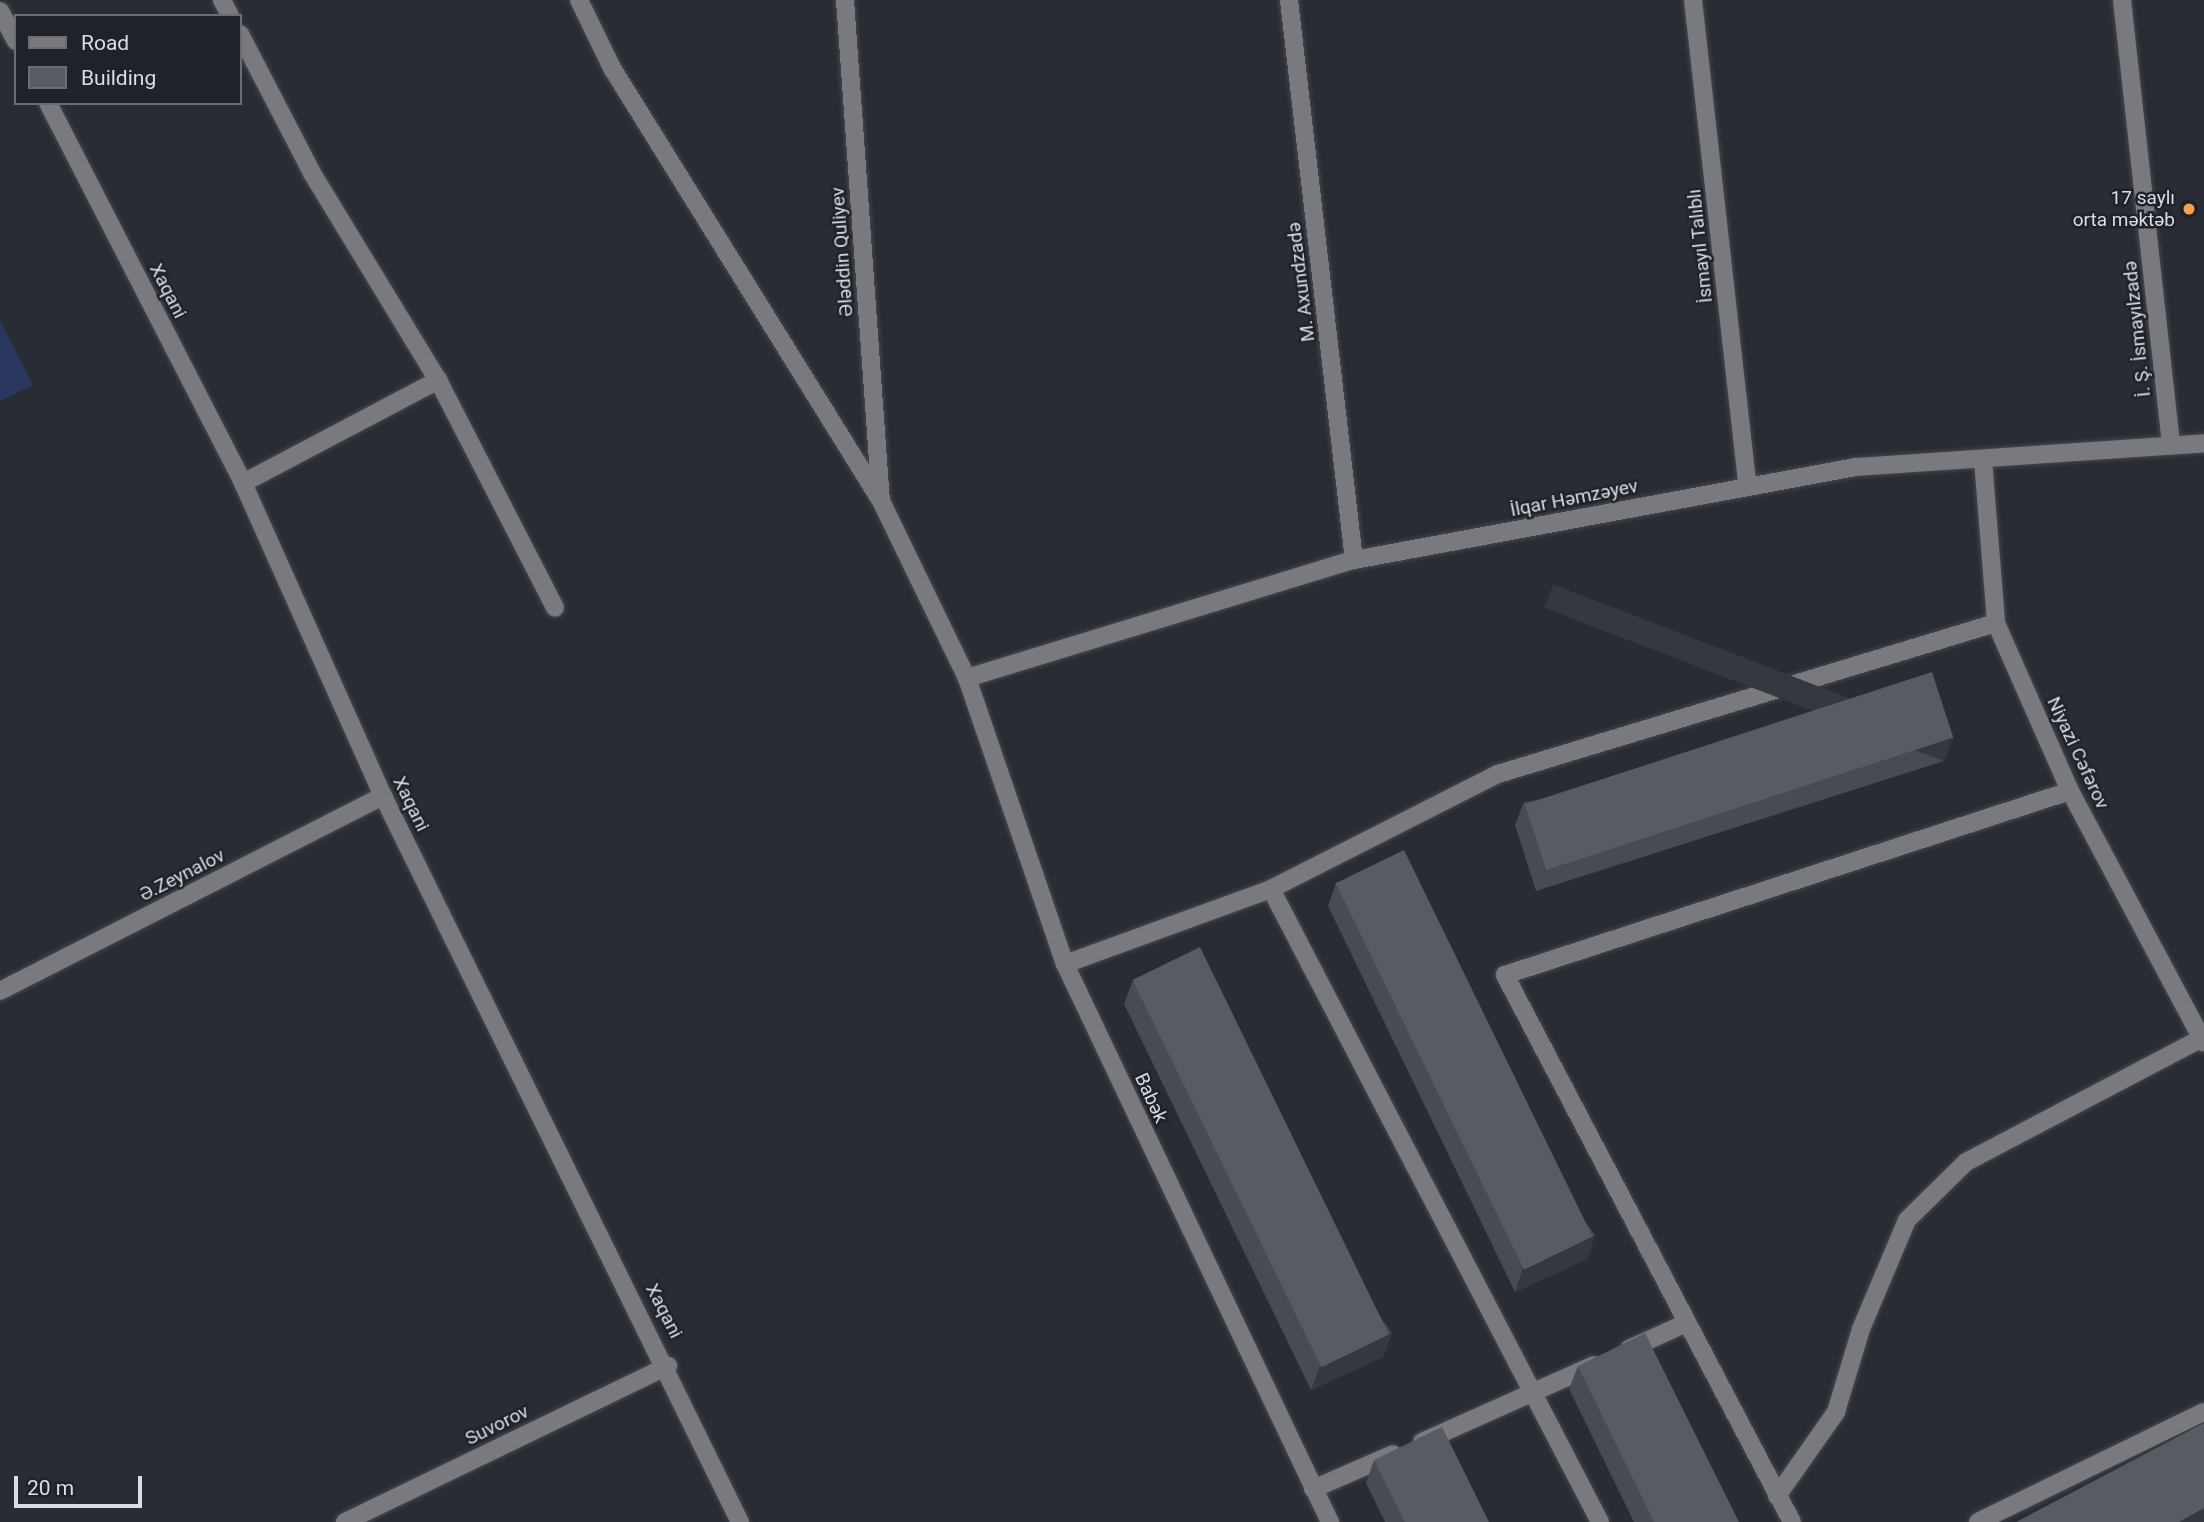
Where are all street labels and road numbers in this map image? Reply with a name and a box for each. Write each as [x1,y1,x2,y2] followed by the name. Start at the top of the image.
[826,186,858,318] street label: Ələddin Quliyev
[1683,188,1717,304] street label: İsmayıl Talıblı
[1282,221,1320,343] street label: M. Axundzadə
[145,260,191,322] street label: Xaqani
[2119,260,2155,398] street label: İ. Ş. İsmayılzadə
[1508,474,1640,522] street label: İlqar Həmzəyev
[2042,693,2114,813] street label: Niyazi Cəfərov
[388,773,434,835] street label: Xaqani
[136,844,228,906] street label: Ə.Zeynalov
[1130,1069,1172,1127] street label: Babək
[641,1280,687,1342] street label: Xaqani
[462,1400,532,1450] street label: Suvorov

